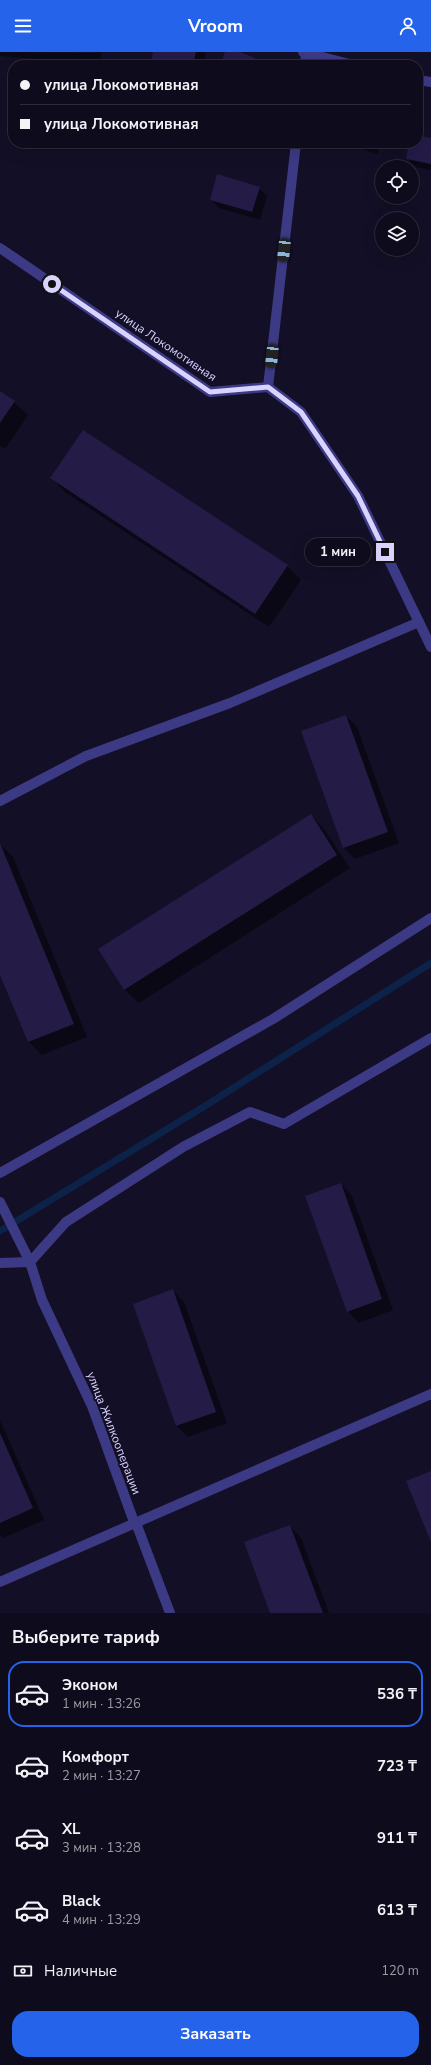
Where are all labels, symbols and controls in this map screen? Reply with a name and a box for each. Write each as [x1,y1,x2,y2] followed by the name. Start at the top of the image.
[188,14,243,38] text: Vroom
[12,15,34,37] icon: menu
[397,15,419,37] icon: person
[44,75,199,95] text: улица Локомотивная
[44,114,199,134] text: улица Локомотивная
[375,160,419,256] map controls
[375,160,419,204] button: locate
[375,212,419,256] button: layers
[277,237,291,263] car
[43,275,61,293] route start
[112,305,220,385] street label: улица Локомотивная
[265,343,279,369] car
[305,538,371,566] callout: 1 мин
[320,543,356,561] text: 1 мин
[376,543,394,561] route end
[83,1369,145,1497] street label: улица Жилкооперации
[12,1625,160,1649] text: Выберите тариф
[62,1675,118,1695] text: Эконом
[14,1676,50,1712] icon: car
[377,1684,417,1704] text: 536 ₸
[62,1695,141,1713] text: 1 мин · 13:26
[62,1747,129,1767] text: Комфорт
[14,1748,50,1784] icon: car
[377,1756,417,1776] text: 723 ₸
[62,1767,141,1785] text: 2 мин · 13:27
[62,1819,81,1839] text: XL
[14,1820,50,1856] icon: car
[377,1828,417,1848] text: 911 ₸
[62,1839,141,1857] text: 3 мин · 13:28
[62,1891,100,1911] text: Black
[14,1892,50,1928] icon: car
[377,1900,417,1920] text: 613 ₸
[62,1911,141,1929] text: 4 мин · 13:29
[12,1960,34,1982] icon: cash
[44,1961,117,1981] text: Наличные
[381,1962,419,1980] text: 120 m
[12,2011,419,2057] button: Заказать

